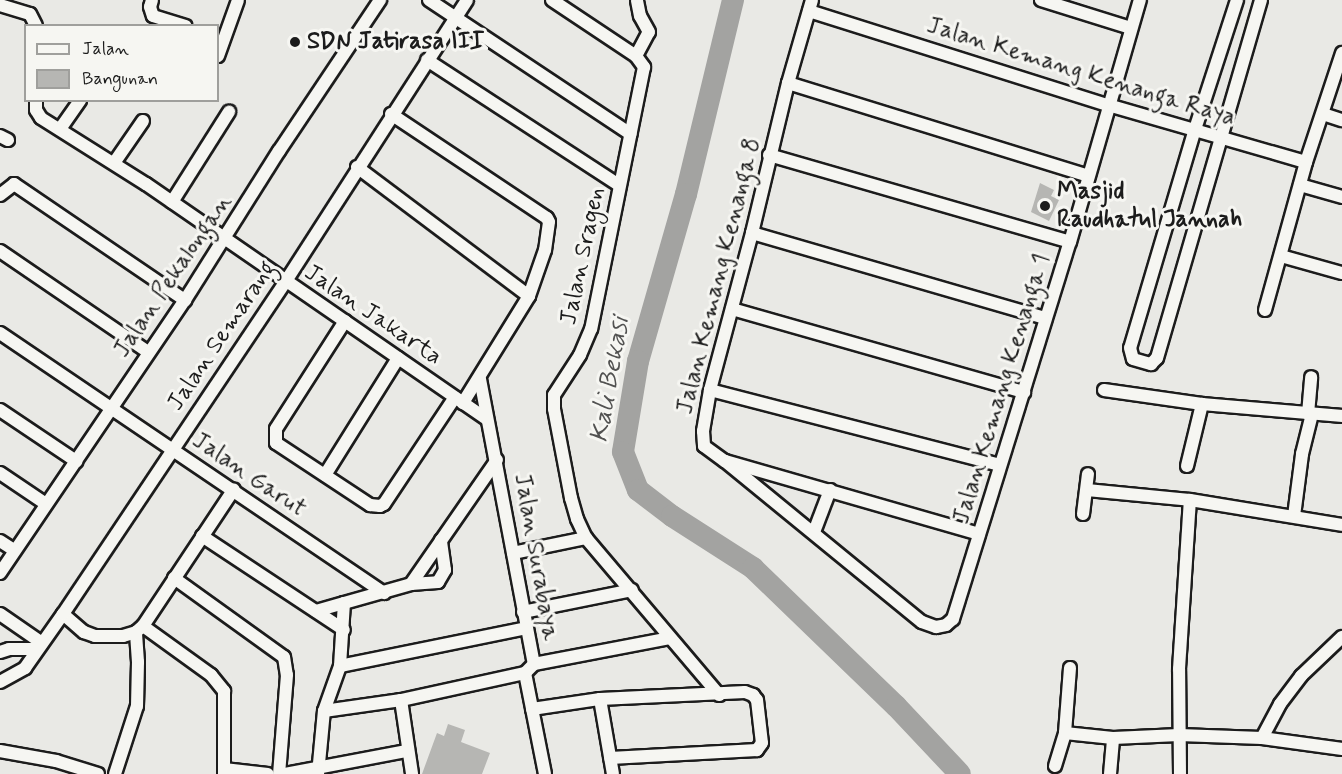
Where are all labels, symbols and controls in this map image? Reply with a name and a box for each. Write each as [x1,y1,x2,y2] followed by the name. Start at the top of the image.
[923,11,1239,133] street label: Jalan Kemang Kenanga Raya
[24,24,219,102] legend
[307,28,484,56] place label: SDN Jatirasa III
[288,35,302,49] marker: SDN Jatirasa III
[82,37,129,61] text: Jalan
[82,67,158,91] text: Bangunan
[671,134,767,418] street label: Jalan Kemang Kenanga 8
[1057,178,1244,234] place label: Masjid Raudhatul Jannah
[554,185,612,327] street label: Jalan Sragen
[109,190,237,362] street label: Jalan Pekalongan
[1038,199,1052,213] marker: Masjid Raudhatul Jannah
[947,250,1057,528] street label: Jalan Kemang Kenanga 1
[161,255,283,417] street label: Jalan Semarang
[299,258,447,372] street label: Jalan Jakarta
[585,315,637,445] water label: Kali Bekasi
[189,428,309,522] street label: Jalan Garut
[507,473,565,641] street label: Jalan Surabaya

